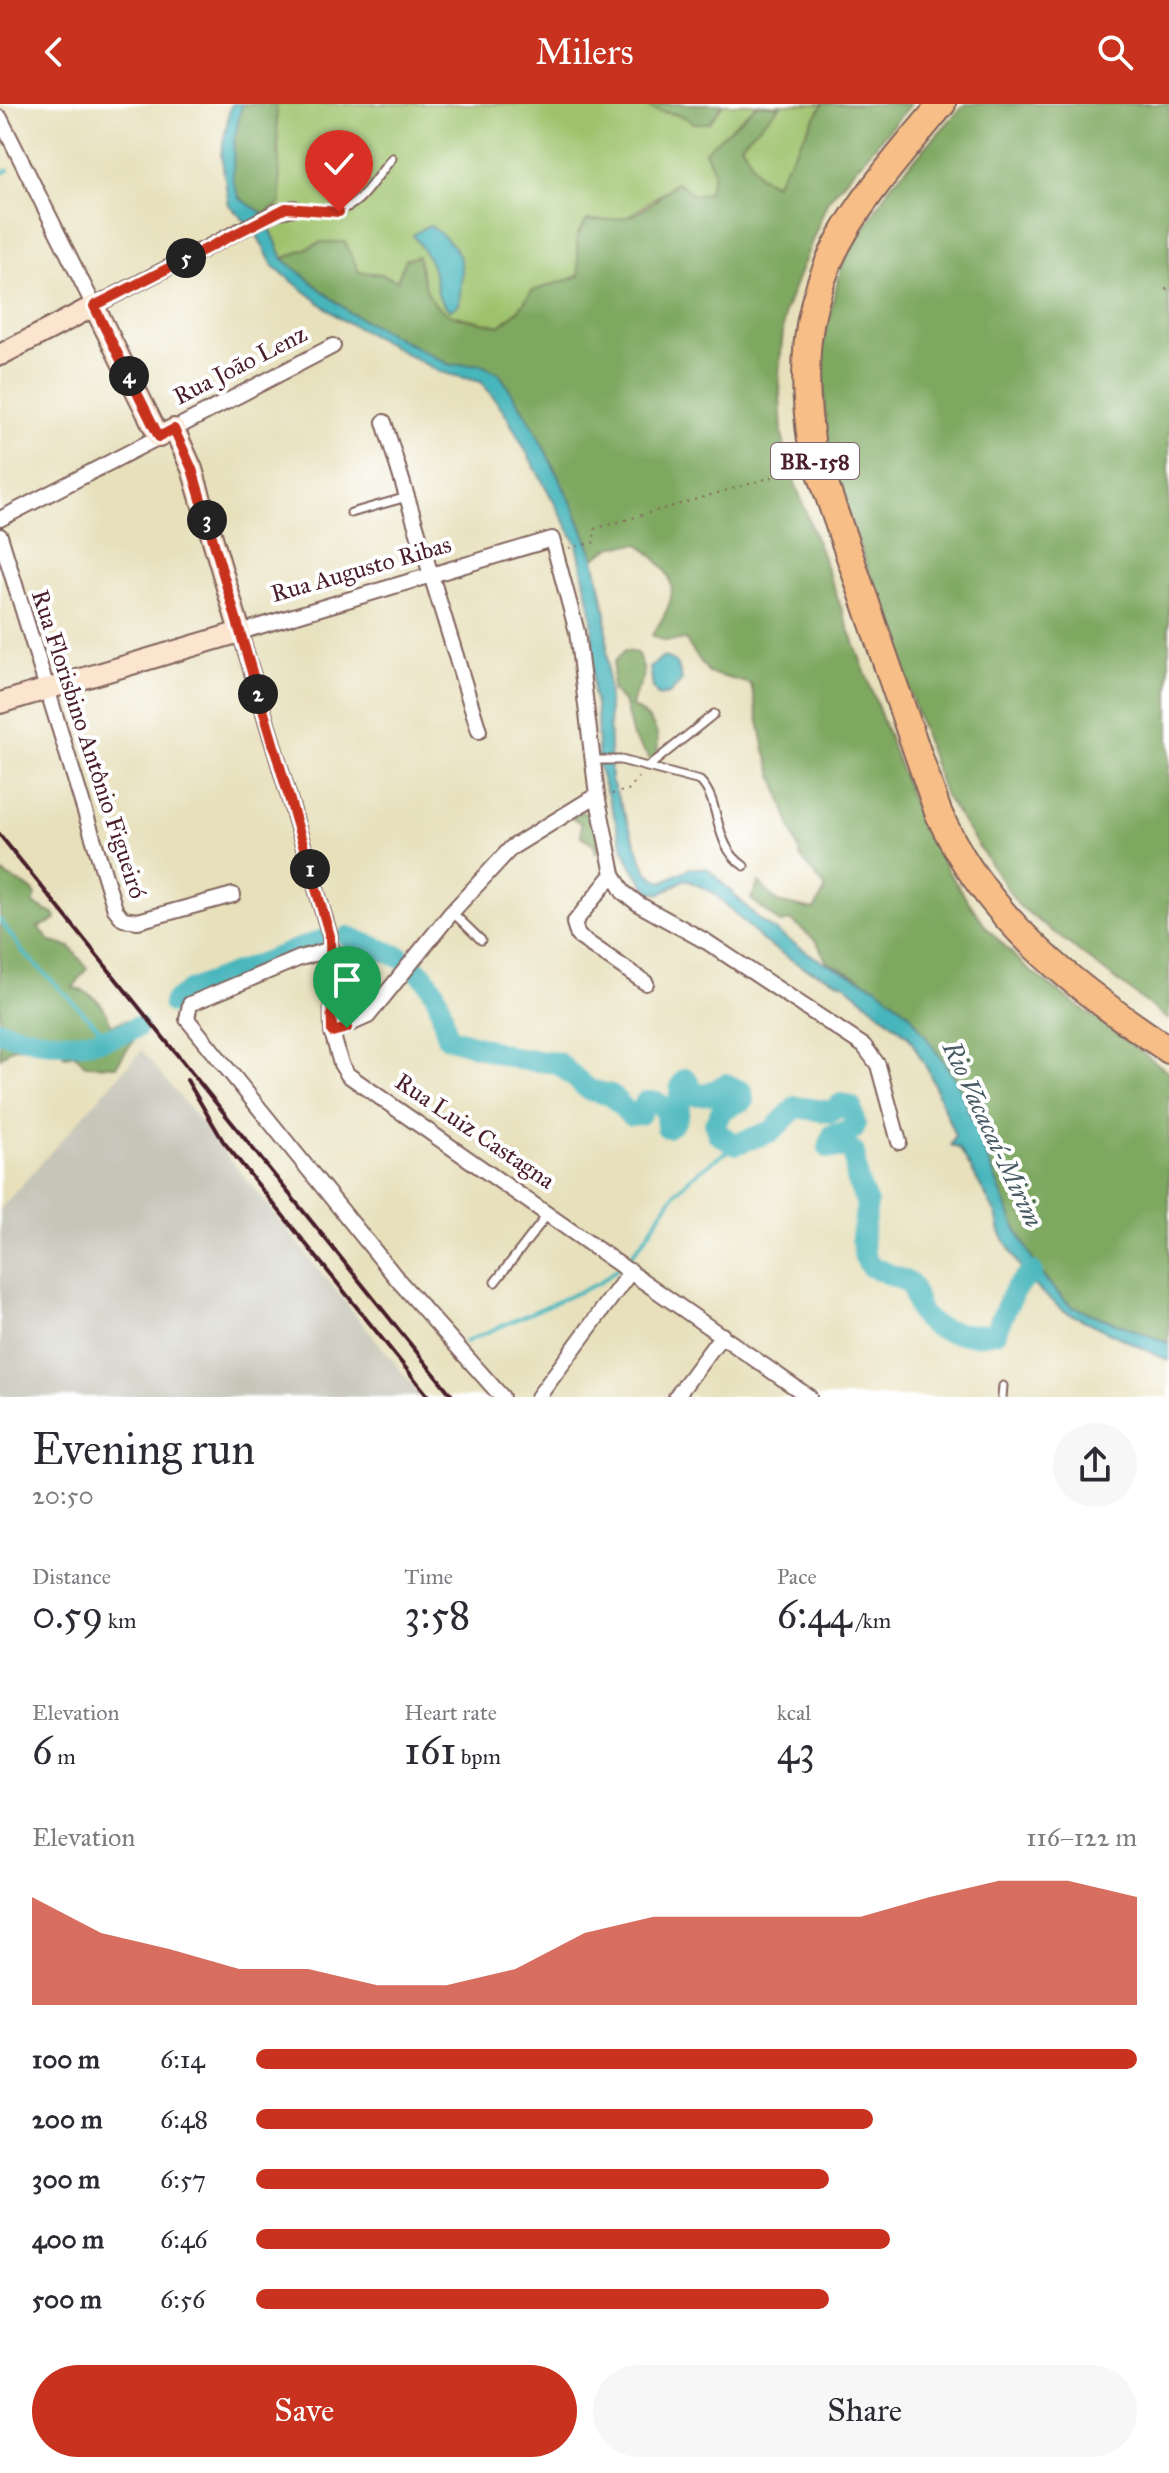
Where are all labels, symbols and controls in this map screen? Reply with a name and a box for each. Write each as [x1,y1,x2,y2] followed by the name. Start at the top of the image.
[32,30,76,74] icon: back
[535,30,634,74] text: Milers
[1093,30,1137,74] icon: search
[305,130,373,212] pin
[317,142,361,186] icon: check
[166,238,206,278] pin: 5
[181,244,191,271] text: 5
[168,319,312,411] street label: Rua João Lenz
[109,356,149,396] pin: 4
[123,362,135,389] text: 4
[771,443,859,479] road number: BR-158
[187,500,227,540] pin: 3
[203,506,211,533] text: 3
[267,529,455,609] street label: Rua Augusto Ribas
[25,586,153,902] street label: Rua Florisbino Antônio Figueiró
[238,674,278,714] pin: 2
[253,680,263,707] text: 2
[290,849,330,889] pin: 1
[306,855,314,882] text: 1
[313,946,381,1028] pin
[325,958,369,1002] icon: arrive
[935,1035,1050,1232] water label: Rio Vacacaí-Mirim
[389,1066,561,1196] street label: Rua Luiz Castagna
[32,1422,255,1476] text: Evening run
[1053,1423,1137,1507] button: share
[32,1479,94,1511] text: 20:50
[32,1563,111,1590] text: Distance
[404,1563,453,1590] text: Time
[777,1563,817,1590] text: Pace
[32,1590,103,1639] text: 0.59
[404,1590,470,1639] text: 3:58
[777,1590,852,1639] text: 6:44
[103,1607,137,1634] text: km
[852,1607,891,1634] text: /km
[32,1699,119,1726] text: Elevation
[404,1699,497,1726] text: Heart rate
[777,1699,811,1726] text: kcal
[32,1726,53,1775] text: 6
[404,1726,456,1775] text: 161
[777,1726,815,1775] text: 43
[53,1743,76,1770] text: m
[456,1743,501,1770] text: bpm
[32,1821,135,1853] text: Elevation
[1026,1821,1137,1853] text: 116–122 m
[32,2043,100,2075] text: 100 m
[160,2043,205,2075] text: 6:14
[32,2103,103,2135] text: 200 m
[160,2103,208,2135] text: 6:48
[32,2163,100,2195] text: 300 m
[160,2163,206,2195] text: 6:57
[32,2223,104,2255] text: 400 m
[160,2223,208,2255] text: 6:46
[32,2283,102,2315] text: 500 m
[160,2283,205,2315] text: 6:56
[32,2365,577,2457] button: Save
[593,2365,1137,2457] button: Share

